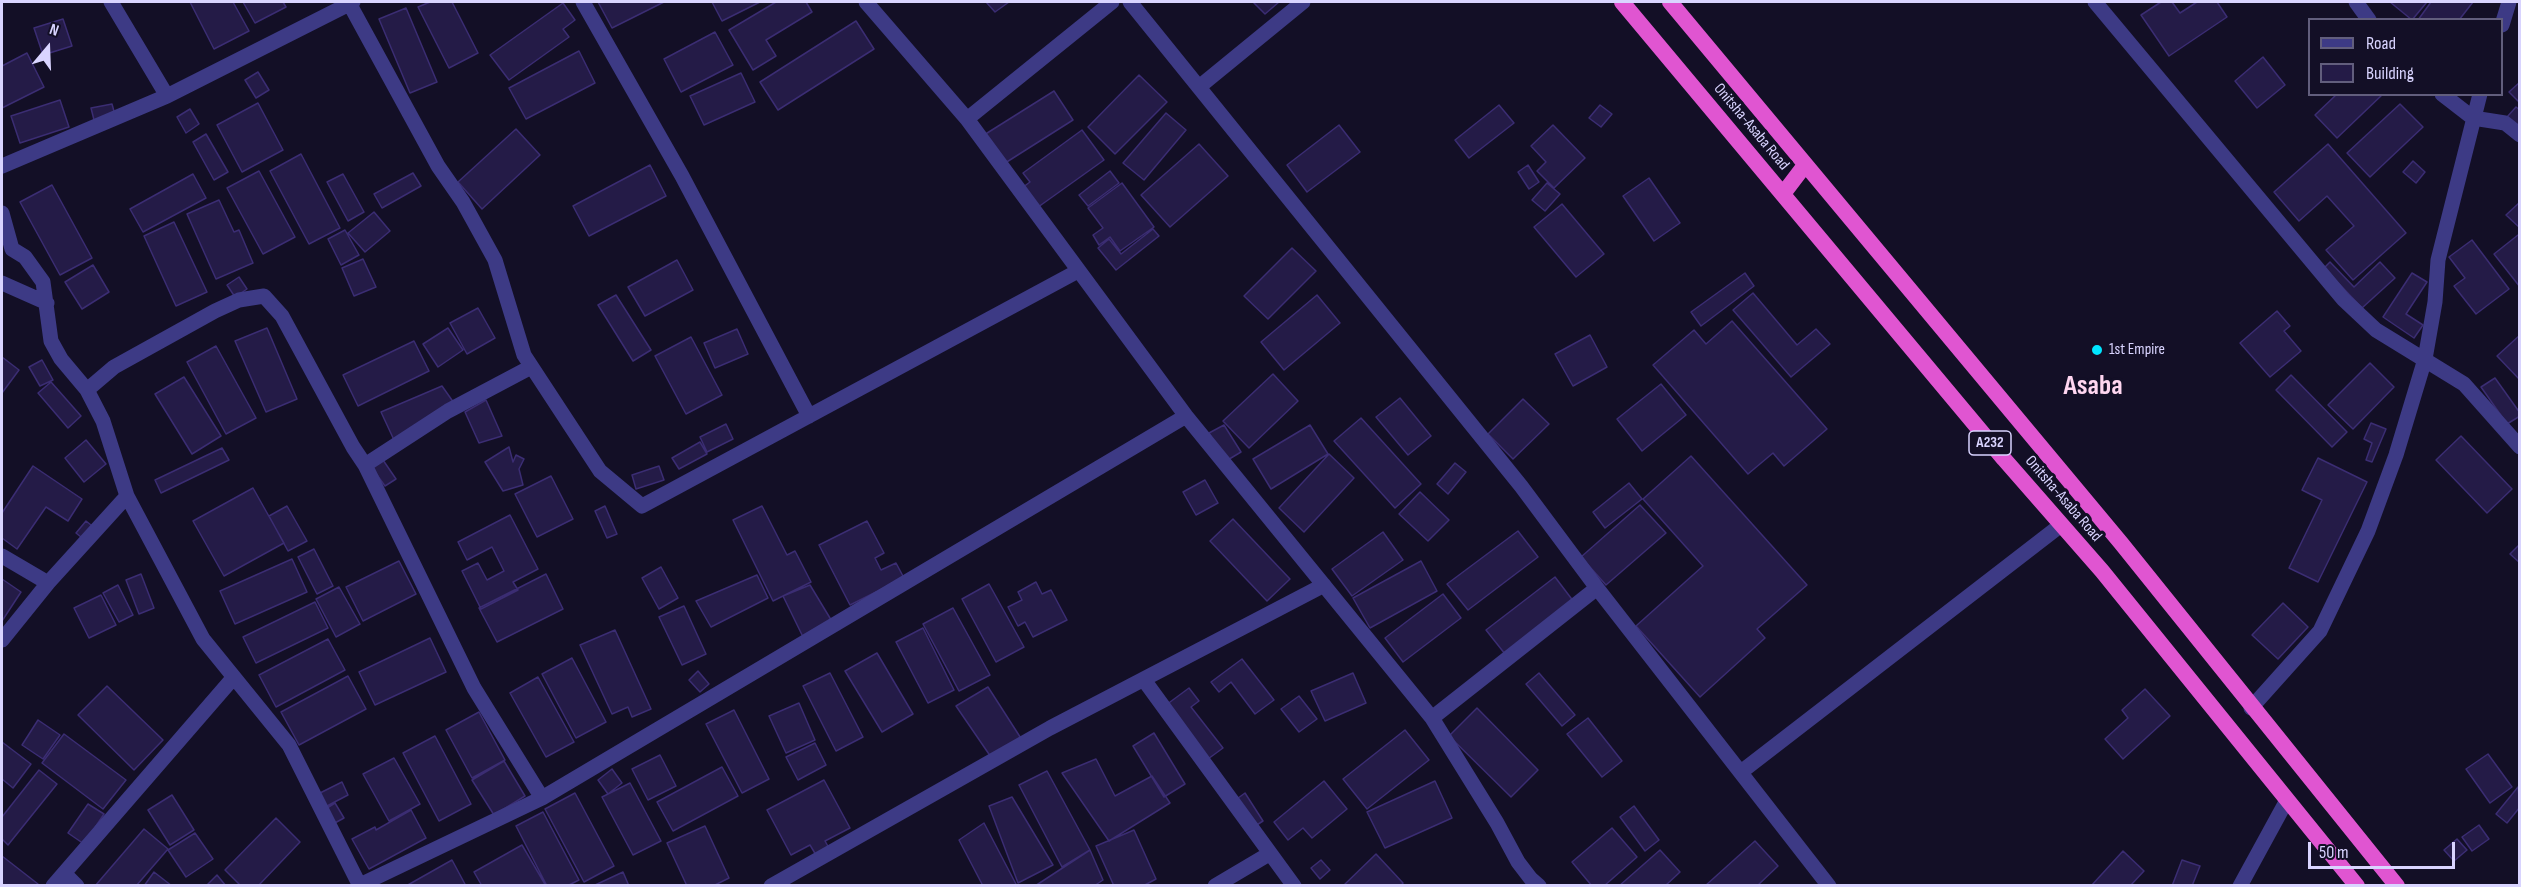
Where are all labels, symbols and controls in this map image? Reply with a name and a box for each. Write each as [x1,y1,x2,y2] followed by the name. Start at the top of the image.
[18,18,78,78] north arrow
[2308,18,2503,96] legend
[47,20,61,41] text: N
[2366,33,2396,54] text: Road
[2366,63,2414,84] text: Building
[1709,80,1793,174] street label: Onitsha-Asaba Road
[2109,340,2165,360] place label: 1st Empire
[2090,343,2104,357] marker: 1st Empire
[2063,370,2123,404] district label: Asaba
[1969,431,2011,455] road number: A232
[2020,452,2106,546] street label: Onitsha-Asaba Road
[2311,830,2458,868] scale bar
[2319,842,2349,863] text: 50 m

